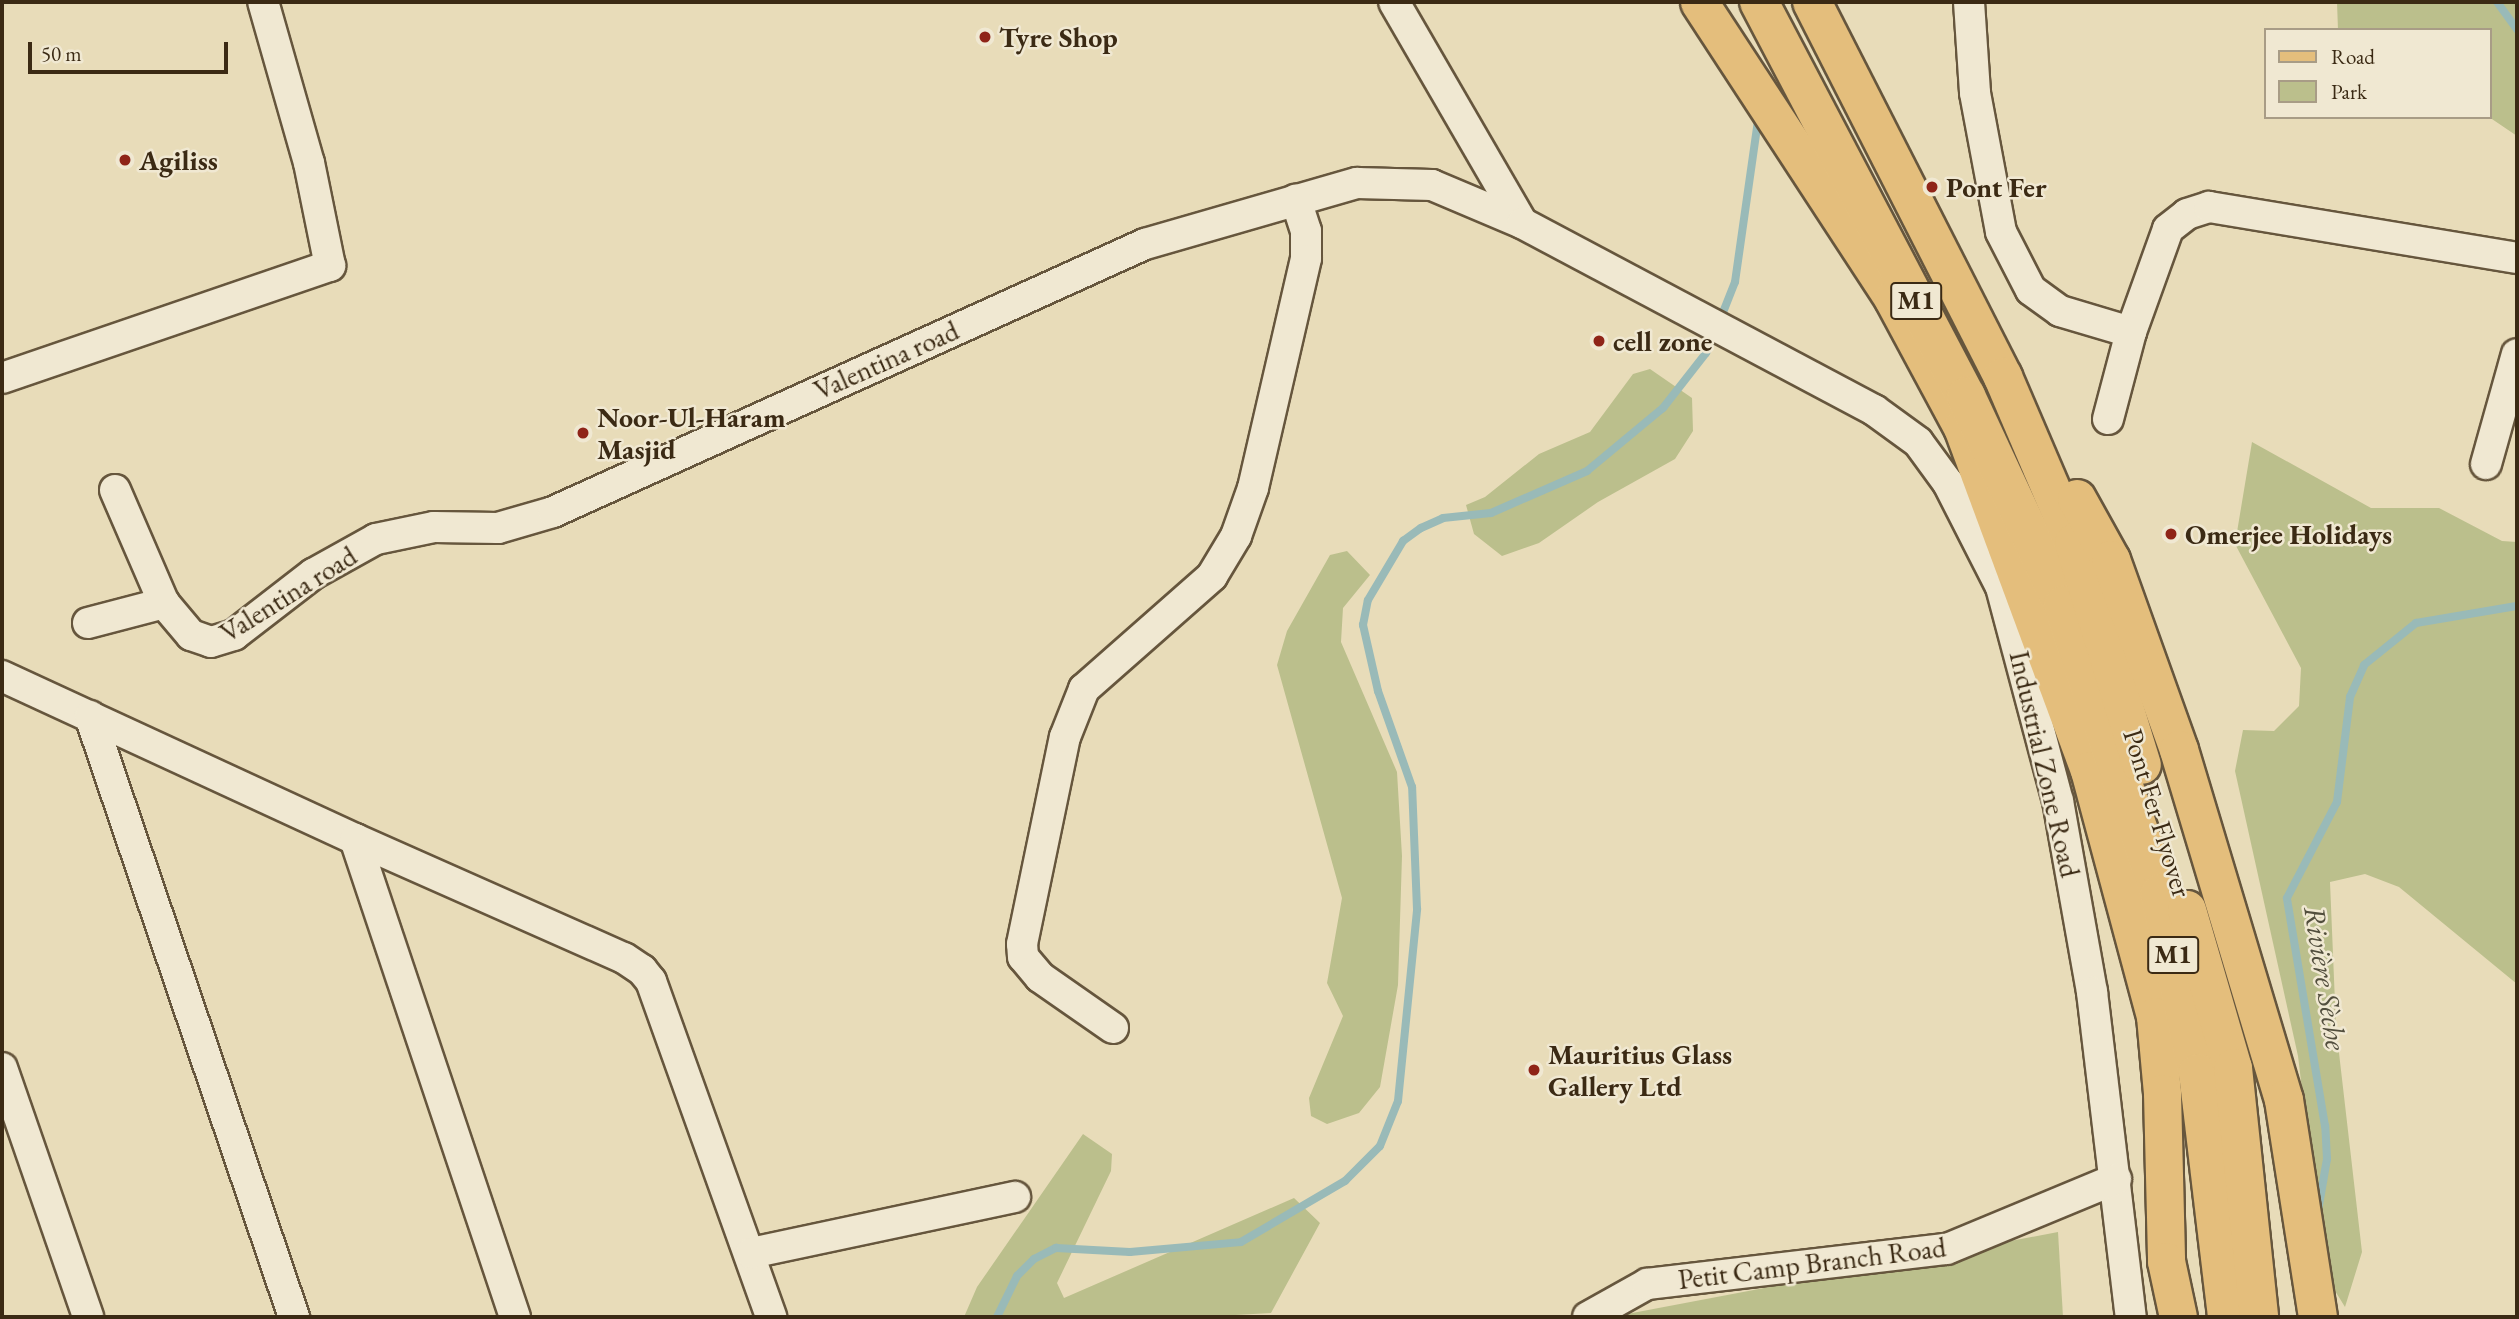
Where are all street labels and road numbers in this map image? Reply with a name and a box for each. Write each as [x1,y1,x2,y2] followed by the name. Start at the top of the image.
[1890,278,1942,324] road number: M1
[808,313,964,407] street label: Valentina road
[213,539,363,649] street label: Valentina road
[2003,647,2087,881] street label: Industrial Zone Road
[2116,725,2200,901] street label: Pont Fer Flyover
[2147,932,2199,978] road number: M1
[1676,1230,1948,1296] street label: Petit Camp Branch Road

